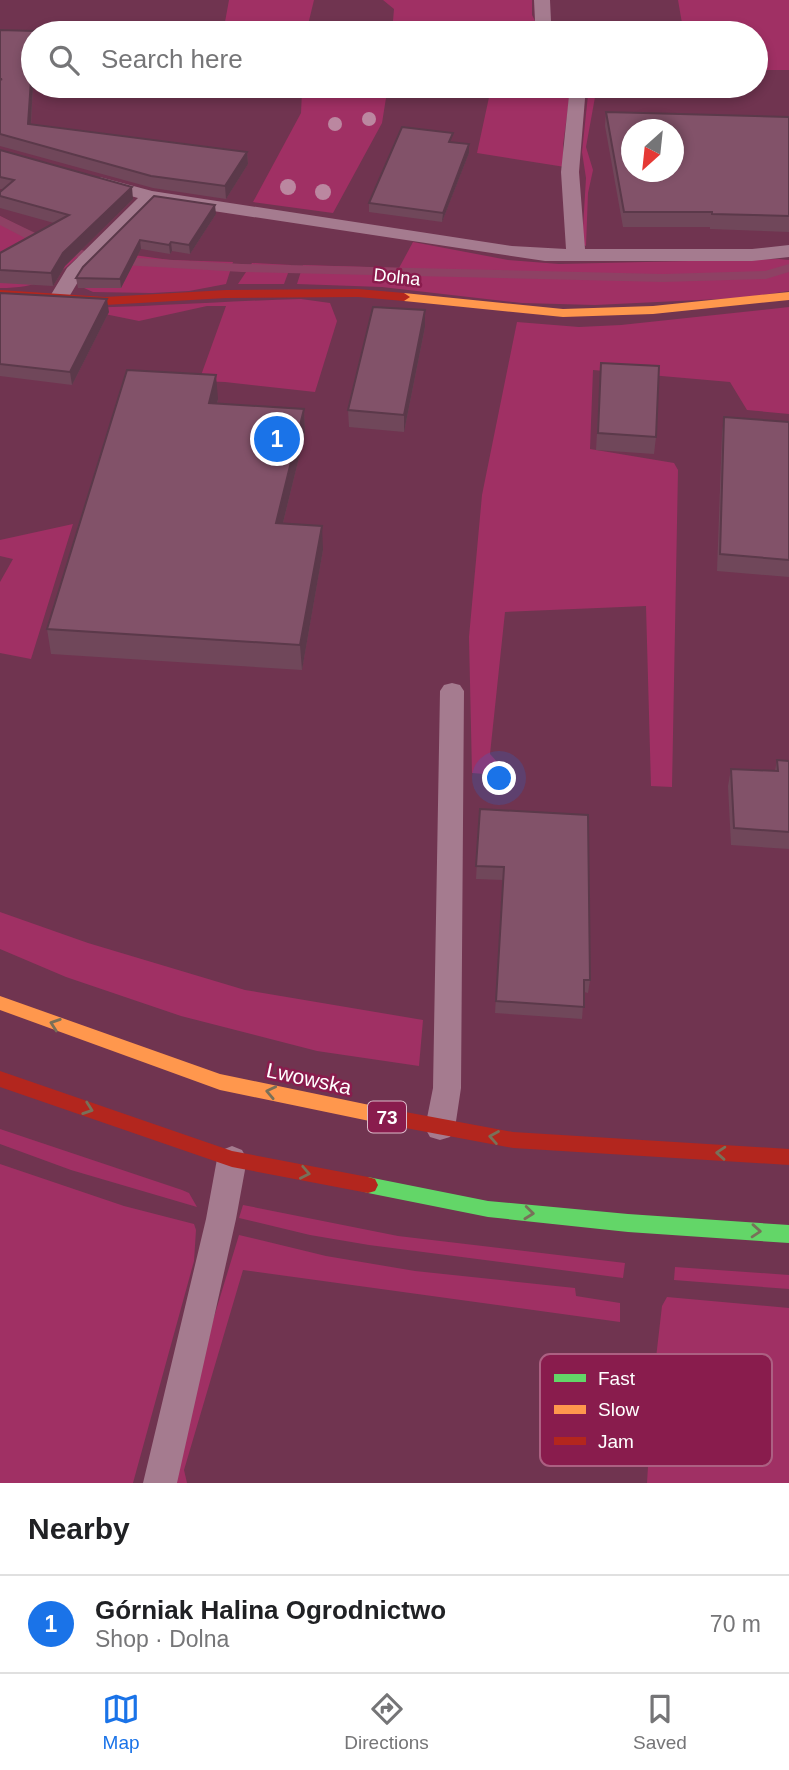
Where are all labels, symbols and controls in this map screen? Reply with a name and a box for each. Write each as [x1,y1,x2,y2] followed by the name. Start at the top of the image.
[21,21,768,98] search box
[45,41,83,79] icon: search
[101,44,243,74] text: Search here
[621,119,684,182] north arrow
[373,265,422,290] street label: Dolna
[254,413,300,465] pin: 1
[482,761,516,795] your location
[49,1018,61,1032] one-way arrow
[264,1058,354,1099] street label: Lwowska
[265,1086,277,1101] one-way arrow
[81,1101,93,1115] one-way arrow
[368,1102,406,1133] road number: 73
[488,1130,500,1145] one-way arrow
[715,1145,726,1160] one-way arrow
[299,1165,311,1180] one-way arrow
[524,1205,535,1220] one-way arrow
[751,1224,762,1239] one-way arrow
[540,1354,772,1466] legend
[598,1368,636,1389] text: Fast
[598,1399,639,1420] text: Slow
[598,1431,634,1452] text: Jam
[28,1512,130,1545] text: Nearby
[95,1595,446,1625] text: Górniak Halina Ogrodnictwo
[45,1611,57,1637] text: 1
[710,1611,761,1637] text: 70 m
[95,1626,229,1652] text: Shop · Dolna
[102,1690,140,1754] tab: Map
[344,1690,429,1754] tab: Directions
[633,1690,687,1754] tab: Saved

